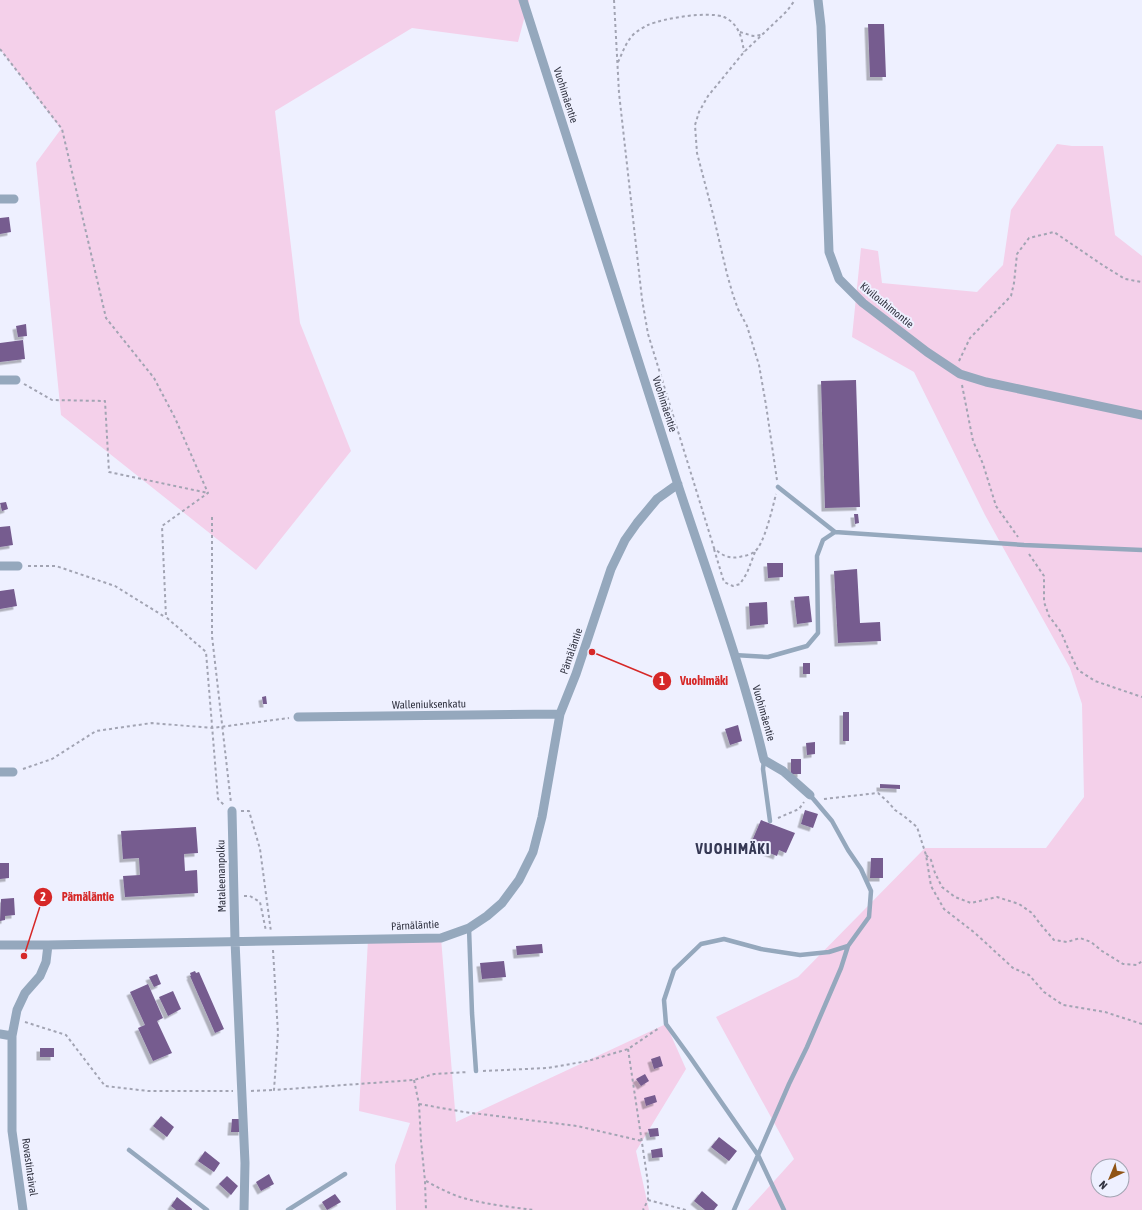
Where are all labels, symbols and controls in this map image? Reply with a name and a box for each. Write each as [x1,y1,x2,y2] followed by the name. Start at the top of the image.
[551,66,581,124] street label: Vuohimäentie
[858,280,916,330] street label: Kivilouhimontie
[650,375,680,433] street label: Vuohimäentie
[558,626,584,676] street label: Pärnäläntie
[652,669,736,693] callout: Vuohimäki
[659,674,665,688] text: 1
[679,674,728,688] text: Vuohimäki
[750,684,778,742] street label: Vuohimäentie
[392,697,466,711] street label: Walleniuksenkatu
[214,840,228,912] street label: Mataleenanpolku
[694,840,771,857] district label: VUOHIMÄKI
[33,885,122,909] callout: Pärnäläntie
[40,890,46,904] text: 2
[62,890,115,904] text: Pärnäläntie
[391,918,439,932] street label: Pärnäläntie
[20,1137,40,1197] street label: Rovastintaival
[1090,1158,1130,1198] north arrow
[1097,1179,1110,1192] text: N

